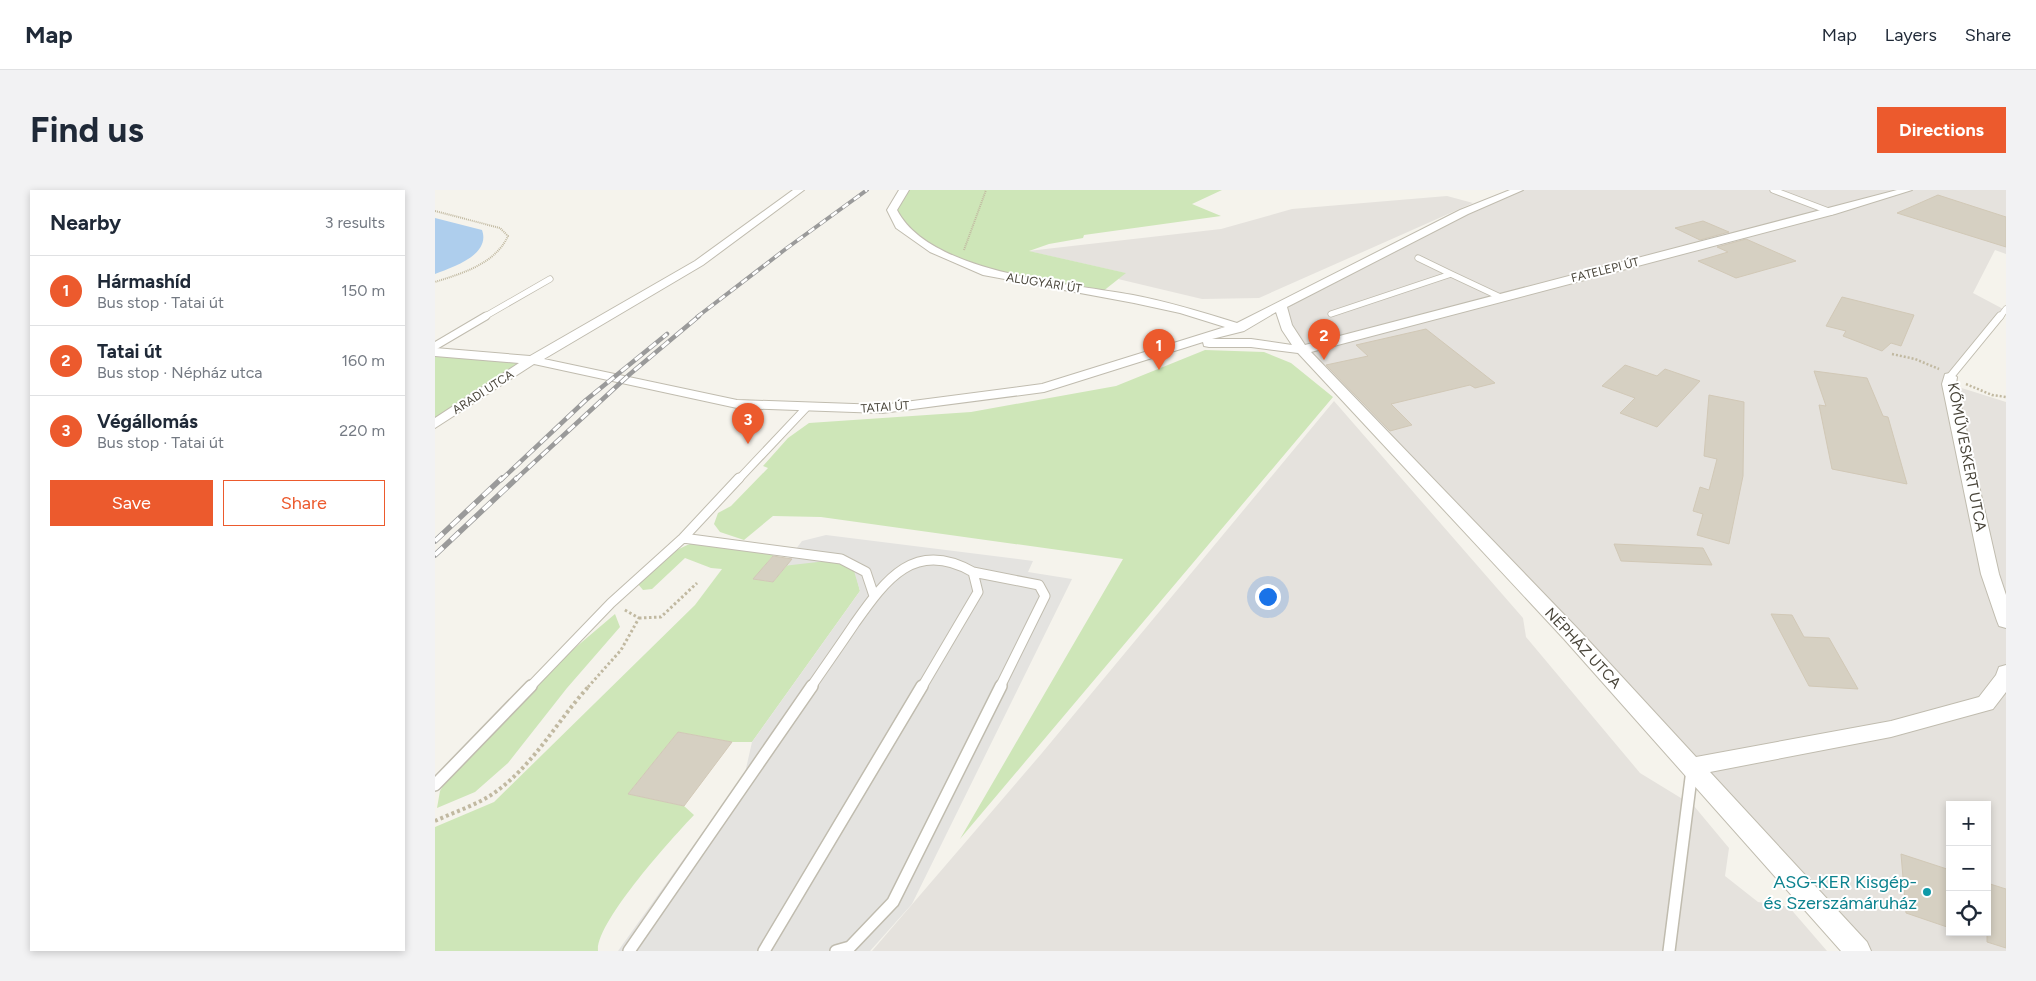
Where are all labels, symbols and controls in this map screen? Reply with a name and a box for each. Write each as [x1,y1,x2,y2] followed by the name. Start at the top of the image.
[25,20,73,49] text: Map
[1822,24,1857,46] text: Map
[1885,24,1937,46] text: Layers
[1965,24,2011,46] text: Share
[1877,107,2006,153] button: Directions
[30,109,144,151] text: Find us
[50,210,121,235] text: Nearby
[325,213,385,232] text: 3 results
[1569,255,1641,285] street label: FATELEPI ÚT
[97,270,191,293] text: Hármashíd
[1005,270,1083,296] street label: ALUGYÁRI ÚT
[63,281,69,300] text: 1
[341,281,385,300] text: 150 m
[97,293,224,312] text: Bus stop · Tatai út
[1308,319,1340,360] pin: 2
[1143,329,1175,370] pin: 1
[97,340,163,363] text: Tatai út
[61,351,71,370] text: 2
[342,351,385,370] text: 160 m
[97,363,263,382] text: Bus stop · Népház utca
[450,367,516,417] street label: ARADI UTCA
[1944,381,1990,533] street label: KŐMŰVESKERT UTCA
[860,398,910,416] street label: TATAI ÚT
[732,403,764,444] pin: 3
[97,410,198,433] text: Végállomás
[62,421,70,440] text: 3
[339,421,385,440] text: 220 m
[97,433,224,452] text: Bus stop · Tatai út
[50,480,213,526] button: Save
[223,480,385,526] button: Share
[1255,584,1281,610] your location
[1541,604,1625,692] street label: NÉPHÁZ UTCA
[1946,801,1991,936] map controls
[1946,801,1991,846] button: +
[1946,846,1991,891] button: −
[1763,871,1917,914] place label: ASG-KER Kisgép- és Szerszámáruház
[1921,886,1933,898] marker: ASG-KER Kisgép- és Szerszámáruház
[1946,891,1991,936] button: locate

